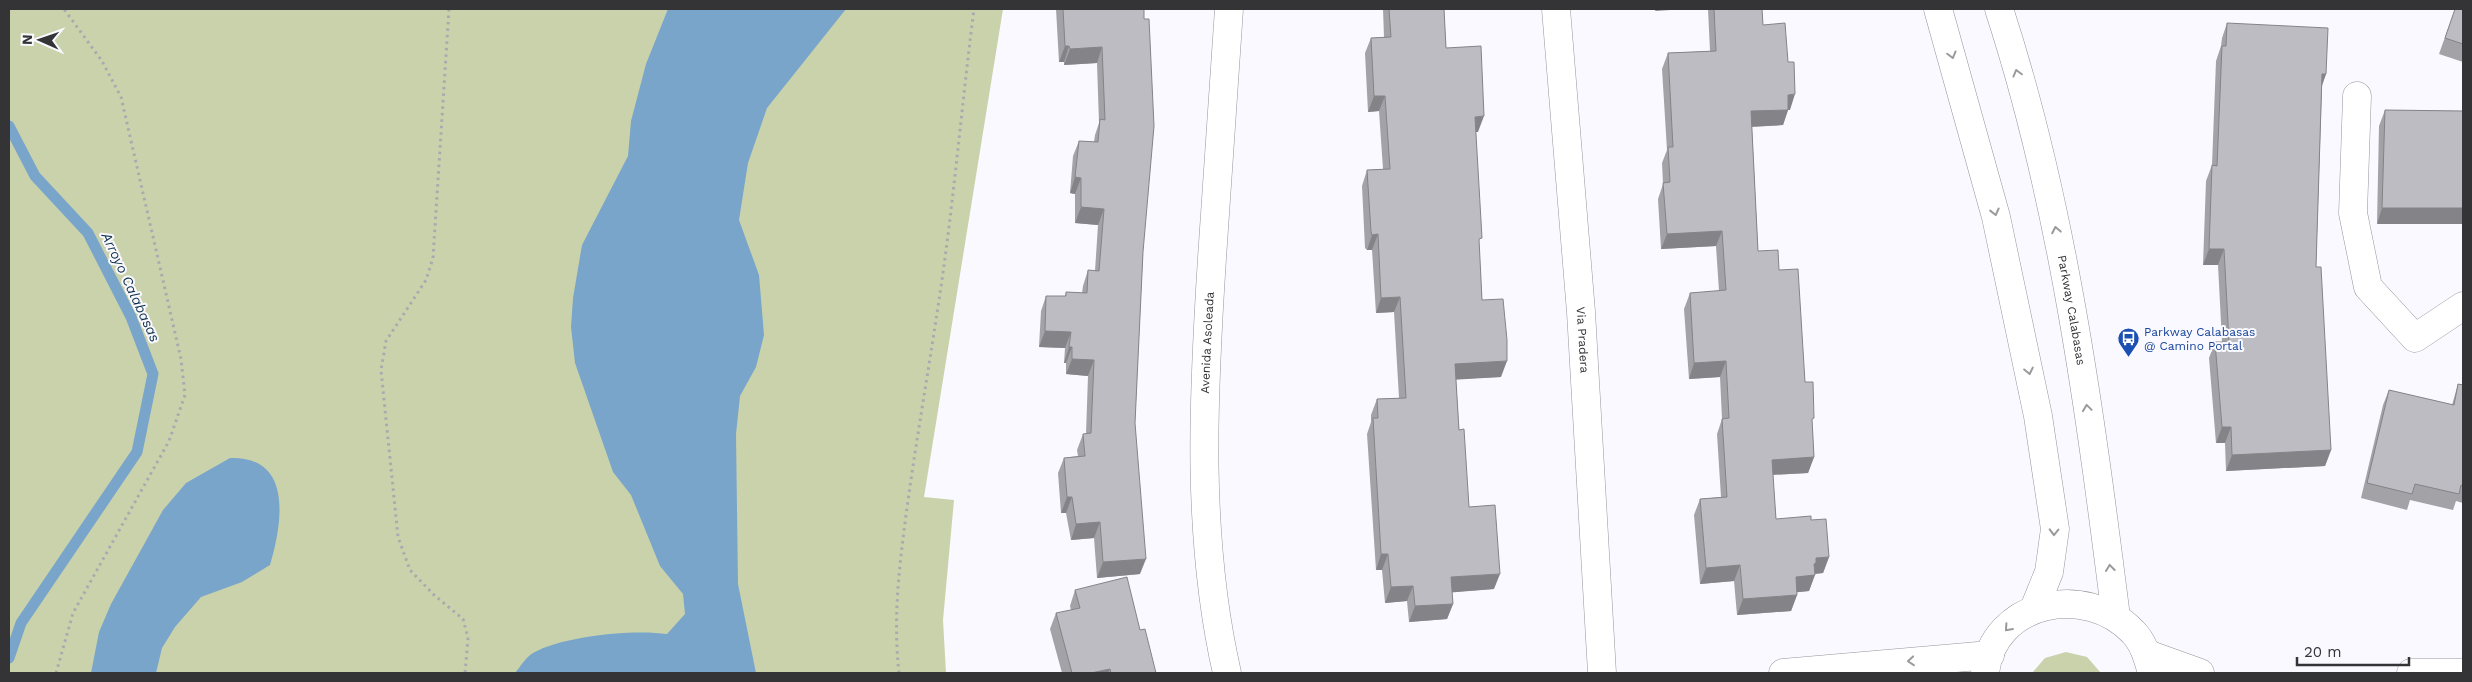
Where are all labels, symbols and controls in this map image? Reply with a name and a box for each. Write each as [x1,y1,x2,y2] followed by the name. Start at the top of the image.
[15,15,65,65] north arrow
[19,34,35,45] text: N
[1947,51,1957,59] one-way arrow
[2012,68,2023,77] one-way arrow
[1989,208,1999,216] one-way arrow
[2052,226,2062,235] one-way arrow
[98,229,163,344] water label: Arroyo Calabasas
[2055,254,2088,366] street label: Parkway Calabasas
[1198,291,1217,394] street label: Avenida Asoleada
[1574,306,1592,374] street label: Via Pradera
[2144,325,2255,353] place label: Parkway Calabasas @ Camino Portal
[2116,327,2140,358] bus stop icon: Parkway Calabasas @ Camino Portal
[2023,367,2033,376] one-way arrow
[2082,403,2093,411] one-way arrow
[2049,528,2059,536] one-way arrow
[2105,564,2116,572] one-way arrow
[2005,623,2014,632] one-way arrow
[2297,634,2410,666] scale bar
[2304,643,2342,661] text: 20 m
[1907,655,1915,666] one-way arrow

